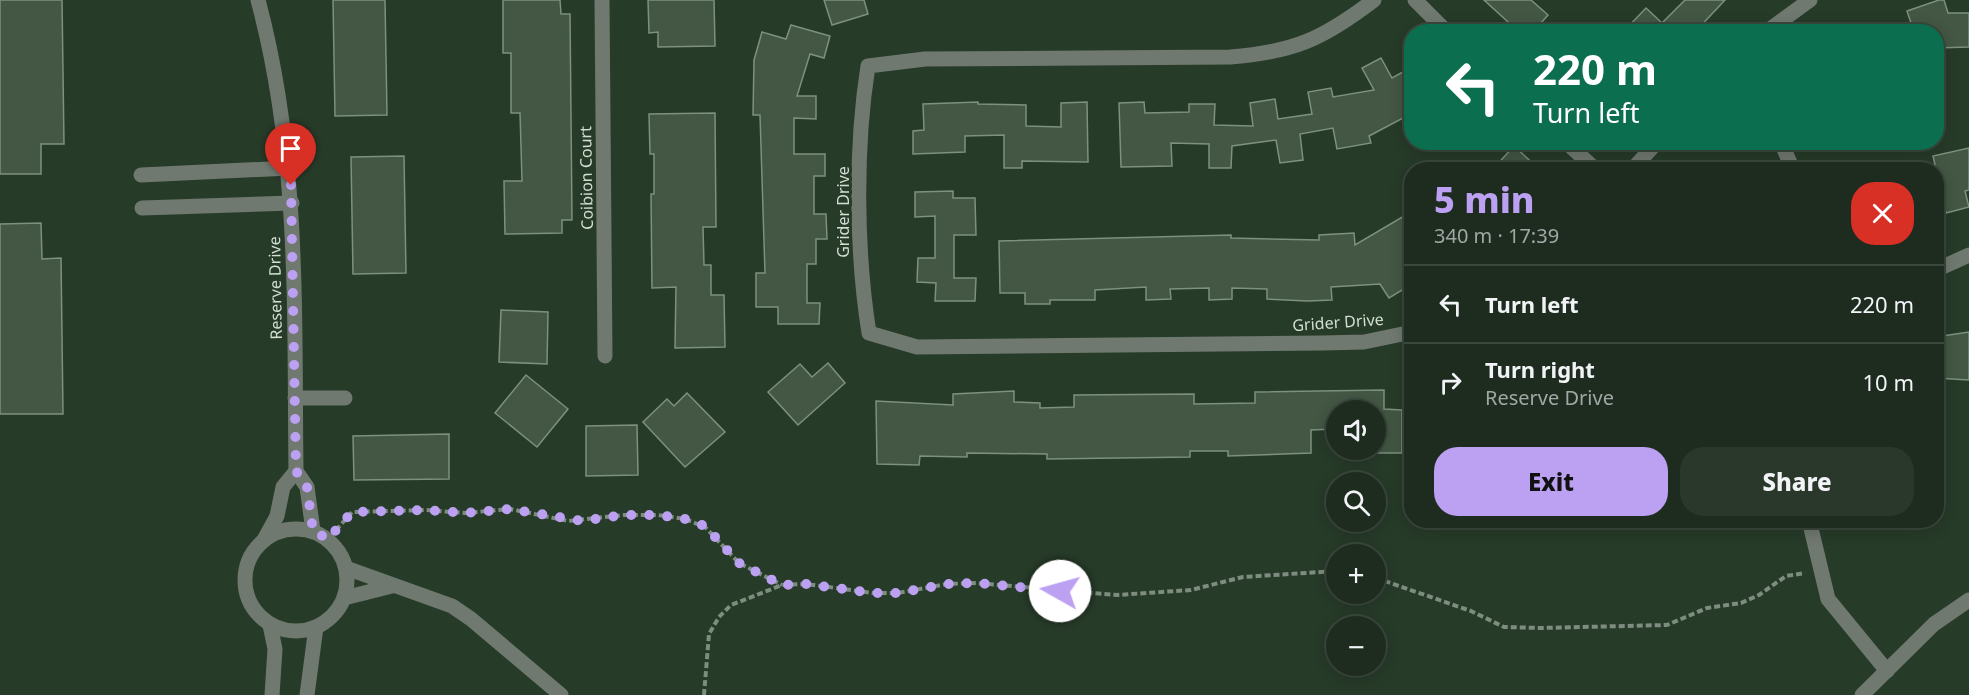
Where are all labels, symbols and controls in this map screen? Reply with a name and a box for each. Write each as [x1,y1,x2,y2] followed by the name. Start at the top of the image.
[1533,40,1657,97] text: 220 m
[1434,48,1512,126] icon: left
[1533,94,1639,131] text: Turn left
[265,123,316,185] pin
[574,126,598,230] street label: Coibion Court
[274,132,307,165] icon: arrive
[832,166,854,258] street label: Grider Drive
[1434,175,1535,224] text: 5 min
[1851,182,1914,245] button: close
[1434,222,1559,249] text: 340 m · 17:39
[263,236,287,340] street label: Reserve Drive
[1434,288,1467,321] icon: left
[1485,289,1579,319] text: Turn left
[1850,289,1914,319] text: 220 m
[1292,308,1384,336] street label: Grider Drive
[1485,354,1595,384] text: Turn right
[1434,366,1467,399] icon: right
[1863,367,1914,397] text: 10 m
[1485,384,1614,411] text: Reserve Drive
[1326,400,1386,676] map controls
[1326,400,1386,460] button: sound
[1434,447,1668,516] button: Exit
[1680,447,1914,516] button: Share
[1326,472,1386,532] button: search
[1326,544,1386,604] button: +
[1028,559,1092,623] position arrow
[1326,616,1386,676] button: −

